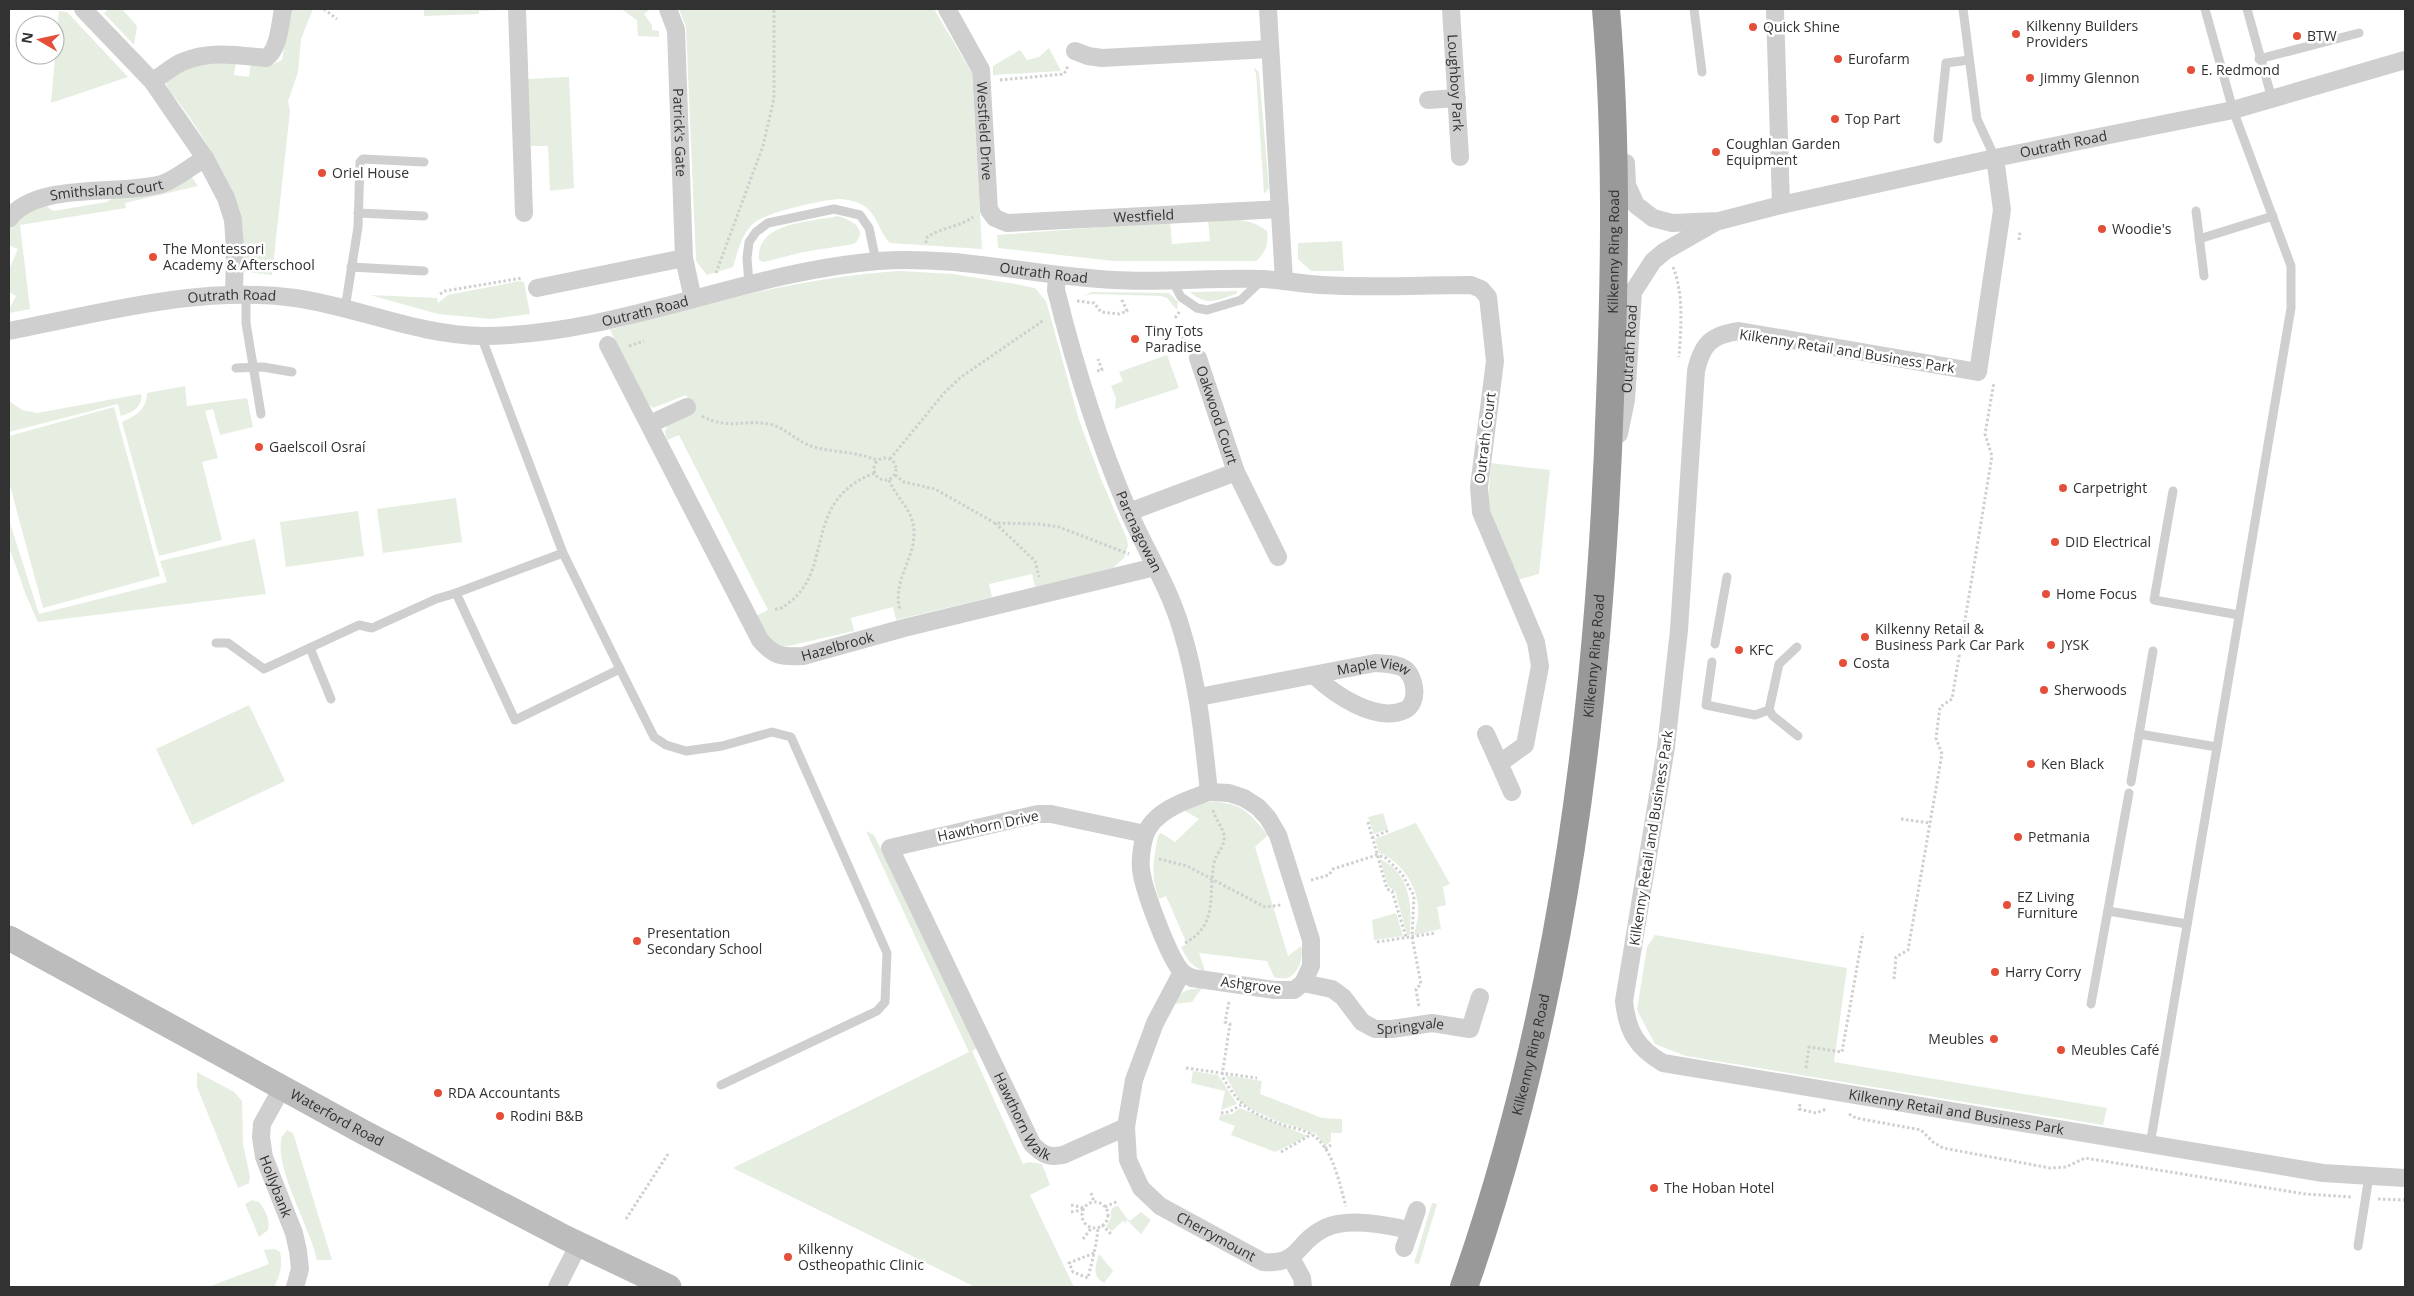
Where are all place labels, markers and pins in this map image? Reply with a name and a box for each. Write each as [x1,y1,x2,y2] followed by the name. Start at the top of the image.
[2026,16,2139,51] place label: Kilkenny Builders Providers
[1763,17,1840,36] place label: Quick Shine
[1747,21,1759,33] marker: Quick Shine
[2307,26,2337,45] place label: BTW
[2010,28,2022,40] marker: Kilkenny Builders Providers
[2291,30,2303,42] marker: BTW
[1848,49,1910,68] place label: Eurofarm
[1832,53,1844,65] marker: Eurofarm
[2201,60,2280,79] place label: E. Redmond
[2185,64,2197,76] marker: E. Redmond
[2038,68,2140,87] place label: Jimmy Glennon
[2024,72,2036,84] marker: Jimmy Glennon
[1845,109,1900,128] place label: Top Part
[1829,113,1841,125] marker: Top Part
[1726,134,1840,169] place label: Coughlan Garden Equipment
[1710,146,1722,158] marker: Coughlan Garden Equipment
[332,163,409,182] place label: Oriel House
[316,167,328,179] marker: Oriel House
[2112,219,2172,238] place label: Woodie's
[2096,223,2108,235] marker: Woodie's
[163,239,315,274] place label: The Montessori Academy & Afterschool
[147,251,159,263] marker: The Montessori Academy & Afterschool
[1145,321,1204,356] place label: Tiny Tots Paradise
[1129,333,1141,345] marker: Tiny Tots Paradise
[269,437,366,456] place label: Gaelscoil Osraí
[253,441,265,453] marker: Gaelscoil Osraí
[2073,478,2147,497] place label: Carpetright
[2057,482,2069,494] marker: Carpetright
[2065,532,2151,551] place label: DID Electrical
[2049,536,2061,548] marker: DID Electrical
[2056,584,2137,603] place label: Home Focus
[2040,588,2052,600] marker: Home Focus
[1875,619,2025,654] place label: Kilkenny Retail & Business Park Car Park
[1859,631,1871,643] marker: Kilkenny Retail & Business Park Car Park
[2059,635,2089,654] place label: JYSK
[2045,639,2057,651] marker: JYSK
[1749,640,1774,659] place label: KFC
[1733,644,1745,656] marker: KFC
[1853,653,1890,672] place label: Costa
[1837,657,1849,669] marker: Costa
[2054,680,2127,699] place label: Sherwoods
[2038,684,2050,696] marker: Sherwoods
[2041,754,2105,773] place label: Ken Black
[2025,758,2037,770] marker: Ken Black
[2028,827,2090,846] place label: Petmania
[2012,831,2024,843] marker: Petmania
[2017,887,2078,922] place label: EZ Living Furniture
[2001,899,2013,911] marker: EZ Living Furniture
[647,923,762,958] place label: Presentation Secondary School
[631,935,643,947] marker: Presentation Secondary School
[2005,962,2082,981] place label: Harry Corry
[1989,966,2001,978] marker: Harry Corry
[1928,1029,1984,1048] place label: Meubles
[1988,1033,2000,1045] marker: Meubles
[2071,1040,2160,1059] place label: Meubles Café
[2055,1044,2067,1056] marker: Meubles Café
[448,1083,560,1102] place label: RDA Accountants
[432,1087,444,1099] marker: RDA Accountants
[510,1106,583,1125] place label: Rodini B&B
[494,1110,506,1122] marker: Rodini B&B
[1664,1178,1774,1197] place label: The Hoban Hotel
[1648,1182,1660,1194] marker: The Hoban Hotel
[798,1239,924,1274] place label: Kilkenny Ostheopathic Clinic
[782,1251,794,1263] marker: Kilkenny Ostheopathic Clinic

